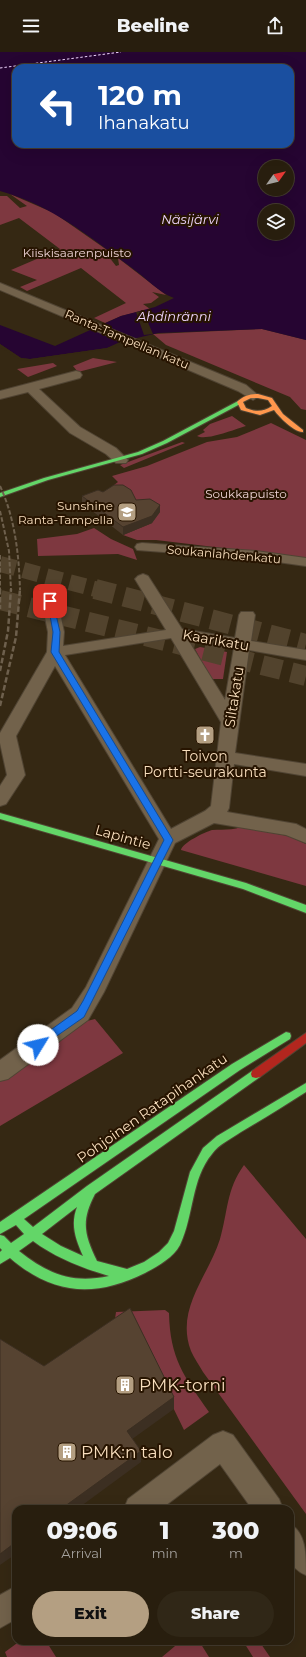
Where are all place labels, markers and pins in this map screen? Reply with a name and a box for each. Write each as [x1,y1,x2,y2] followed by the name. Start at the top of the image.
[18,498,113,527] place label: Sunshine Ranta-Tampella
[116,501,138,523] school or university icon: Sunshine Ranta-Tampella
[33,584,67,618] pin
[194,724,216,746] church icon: Toivon Portti-seurakunta
[143,747,267,781] place label: Toivon Portti-seurakunta
[114,1374,136,1396] building icon: PMK-torni
[139,1375,225,1395] place label: PMK-torni
[56,1441,78,1463] building icon: PMK:n talo
[81,1442,173,1462] place label: PMK:n talo

